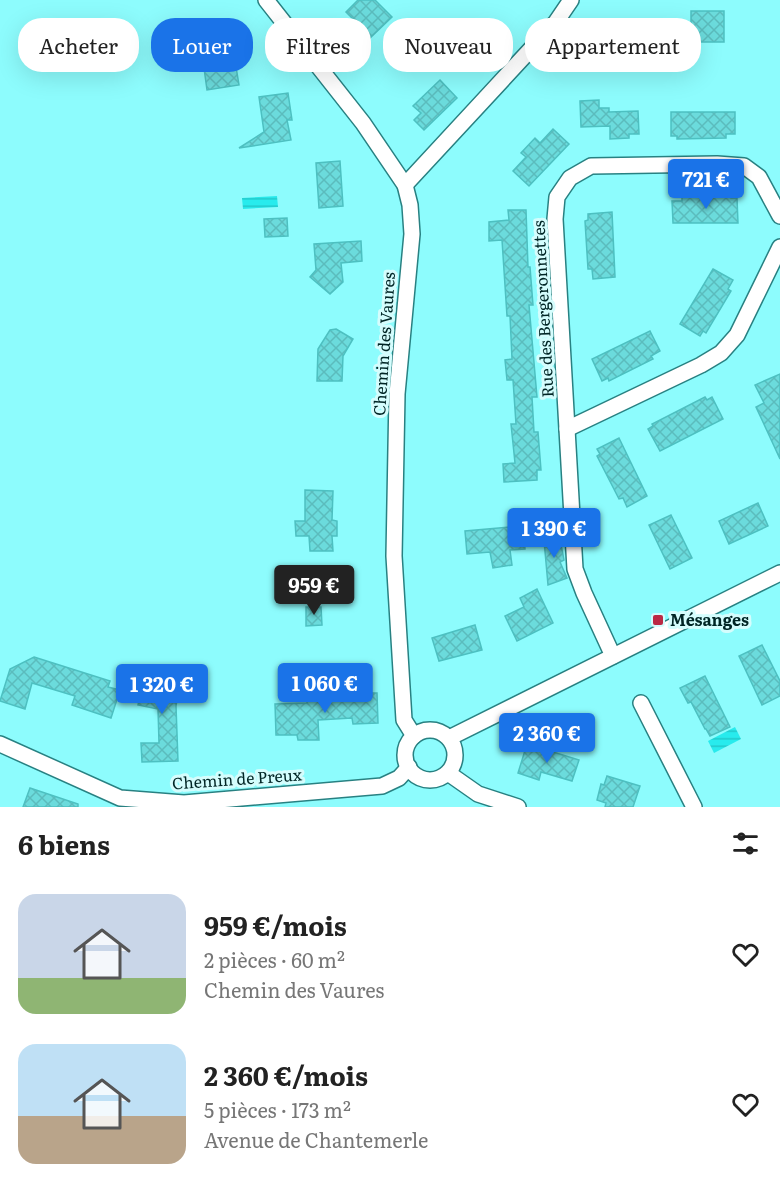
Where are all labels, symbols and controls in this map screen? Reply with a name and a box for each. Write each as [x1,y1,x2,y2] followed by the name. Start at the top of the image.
[18,18,139,72] chip: Acheter
[151,18,253,72] chip: Louer
[265,18,371,72] chip: Filtres
[383,18,513,72] chip: Nouveau
[525,18,701,72] chip: Appartement
[664,159,748,210] pin: 721 €
[682,163,730,193] text: 721 €
[525,220,559,398] street label: Rue des Bergeronnettes
[366,271,400,417] street label: Chemin des Vaures
[499,508,609,559] pin: 1 390 €
[521,512,587,542] text: 1 390 €
[272,565,356,616] pin: 959 €
[288,569,340,599] text: 959 €
[670,607,749,631] place label: Mésanges
[651,613,665,627] marker: Mésanges
[270,663,380,714] pin: 1 060 €
[107,664,217,715] pin: 1 320 €
[292,667,358,697] text: 1 060 €
[130,668,194,698] text: 1 320 €
[492,713,602,764] pin: 2 360 €
[513,717,581,747] text: 2 360 €
[171,761,303,795] street label: Chemin de Preux
[18,824,110,863] text: 6 biens
[729,827,762,860] icon: filters
[204,905,347,944] text: 959 €/mois
[66,918,138,990] icon: home
[729,938,762,971] icon: heart
[204,944,345,974] text: 2 pièces · 60 m²
[204,974,384,1004] text: Chemin des Vaures
[204,1055,368,1094] text: 2 360 €/mois
[66,1068,138,1140] icon: home
[729,1088,762,1121] icon: heart
[204,1094,351,1124] text: 5 pièces · 173 m²
[204,1124,428,1154] text: Avenue de Chantemerle

